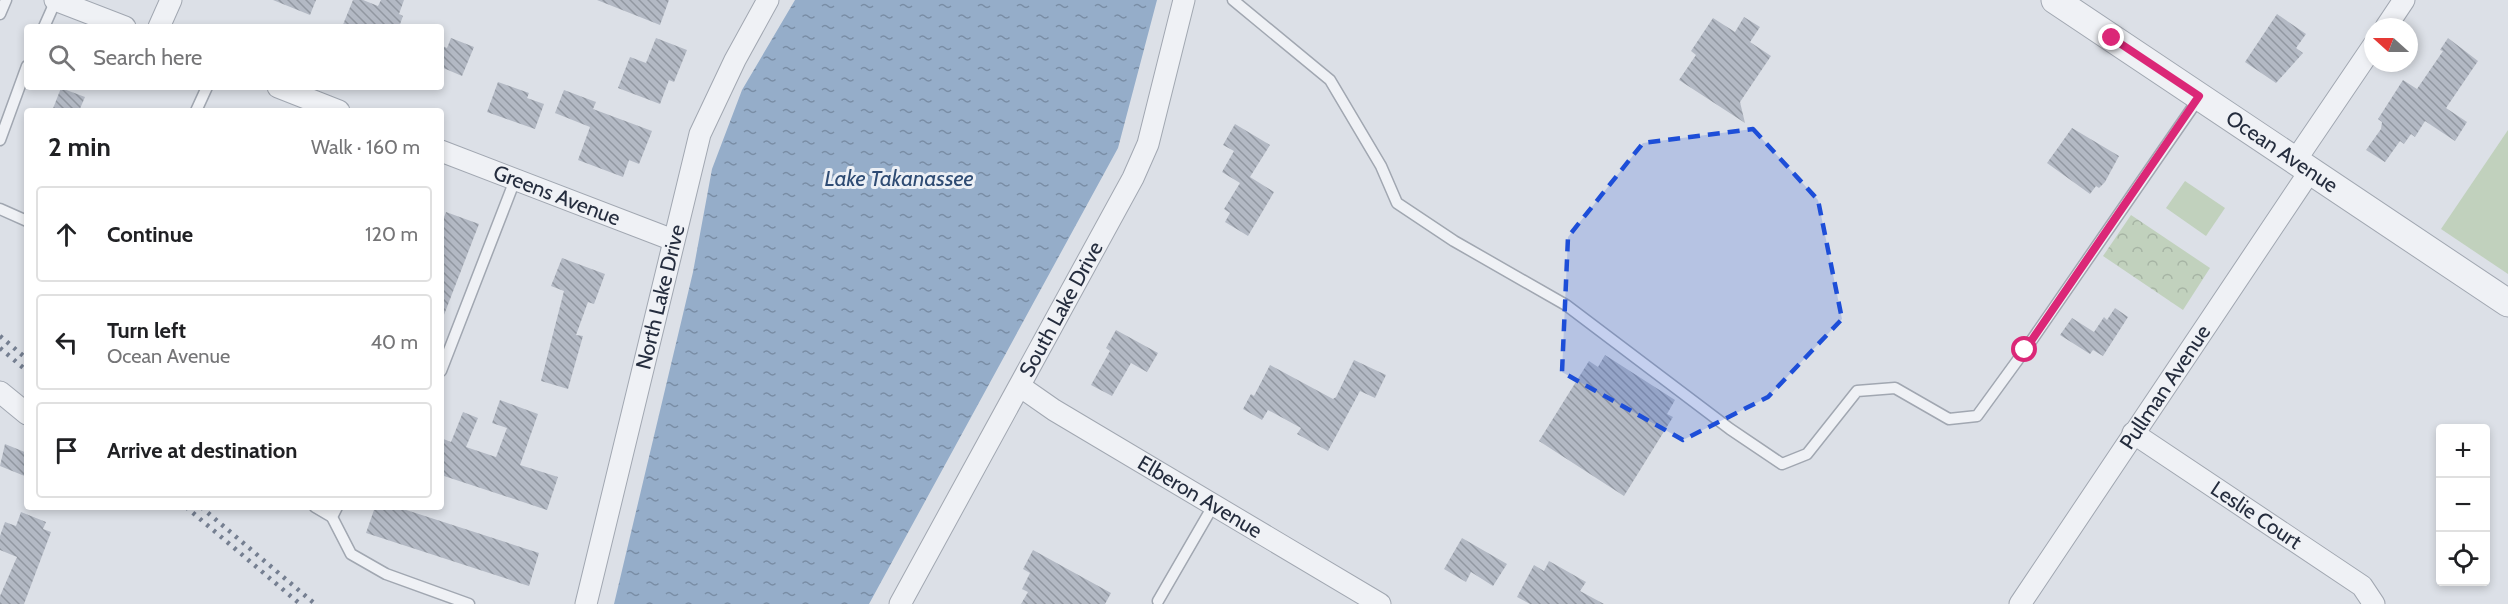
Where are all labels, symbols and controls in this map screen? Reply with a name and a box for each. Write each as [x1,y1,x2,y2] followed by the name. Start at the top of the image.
[2364,18,2418,72] north arrow
[24,24,444,90] search box
[2098,24,2124,50] route end
[45,41,78,74] icon: search
[93,44,202,71] text: Search here
[2221,105,2343,198] street label: Ocean Avenue
[48,131,111,163] text: 2 min
[311,135,420,159] text: Walk · 160 m
[490,159,624,231] street label: Greens Avenue
[824,165,974,192] water label: Lake Takanassee
[50,218,83,251] icon: ahead
[107,221,193,248] text: Continue
[365,222,418,246] text: 120 m
[630,222,690,372] street label: North Lake Drive
[1014,237,1108,381] street label: South Lake Drive
[107,317,186,344] text: Turn left
[2114,320,2216,454] street label: Pullman Avenue
[50,326,83,359] icon: left
[370,330,418,354] text: 40 m
[2011,336,2037,362] route start
[107,344,230,368] text: Ocean Avenue
[2436,424,2490,586] map controls
[2436,424,2490,478] button: +
[50,434,83,467] icon: arrive
[107,437,297,464] text: Arrive at destination
[1134,450,1267,543] street label: Elberon Avenue
[2206,476,2306,554] street label: Leslie Court
[2436,478,2490,532] button: −
[2436,532,2490,586] button: locate

